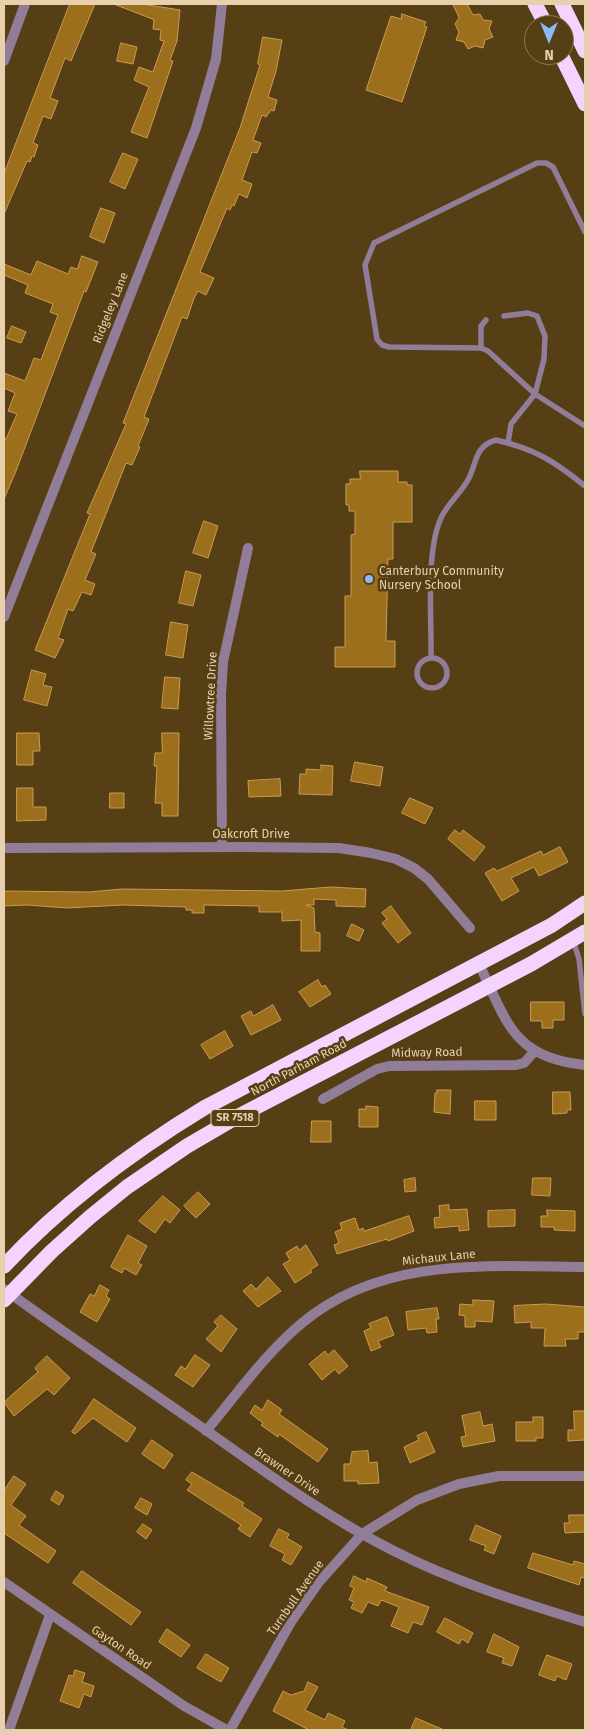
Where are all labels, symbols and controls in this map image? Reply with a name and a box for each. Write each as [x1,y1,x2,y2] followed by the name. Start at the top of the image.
[524,15,574,65] north arrow
[544,46,554,63] text: N
[90,270,132,346] street label: Ridgeley Lane
[379,565,504,593] place label: Canterbury Community Nursery School
[363,573,375,585] marker: Canterbury Community Nursery School
[201,651,221,741] street label: Willowtree Drive
[212,828,290,842] street label: Oakcroft Drive
[249,1037,349,1099] street label: North Parham Road
[391,1045,463,1061] street label: Midway Road
[211,1110,259,1126] road number: SR 7518
[401,1247,477,1269] street label: Michaux Lane
[251,1445,323,1499] street label: Brawner Drive
[265,1558,327,1638] street label: Turnbull Avenue
[88,1623,154,1673] street label: Gayton Road

